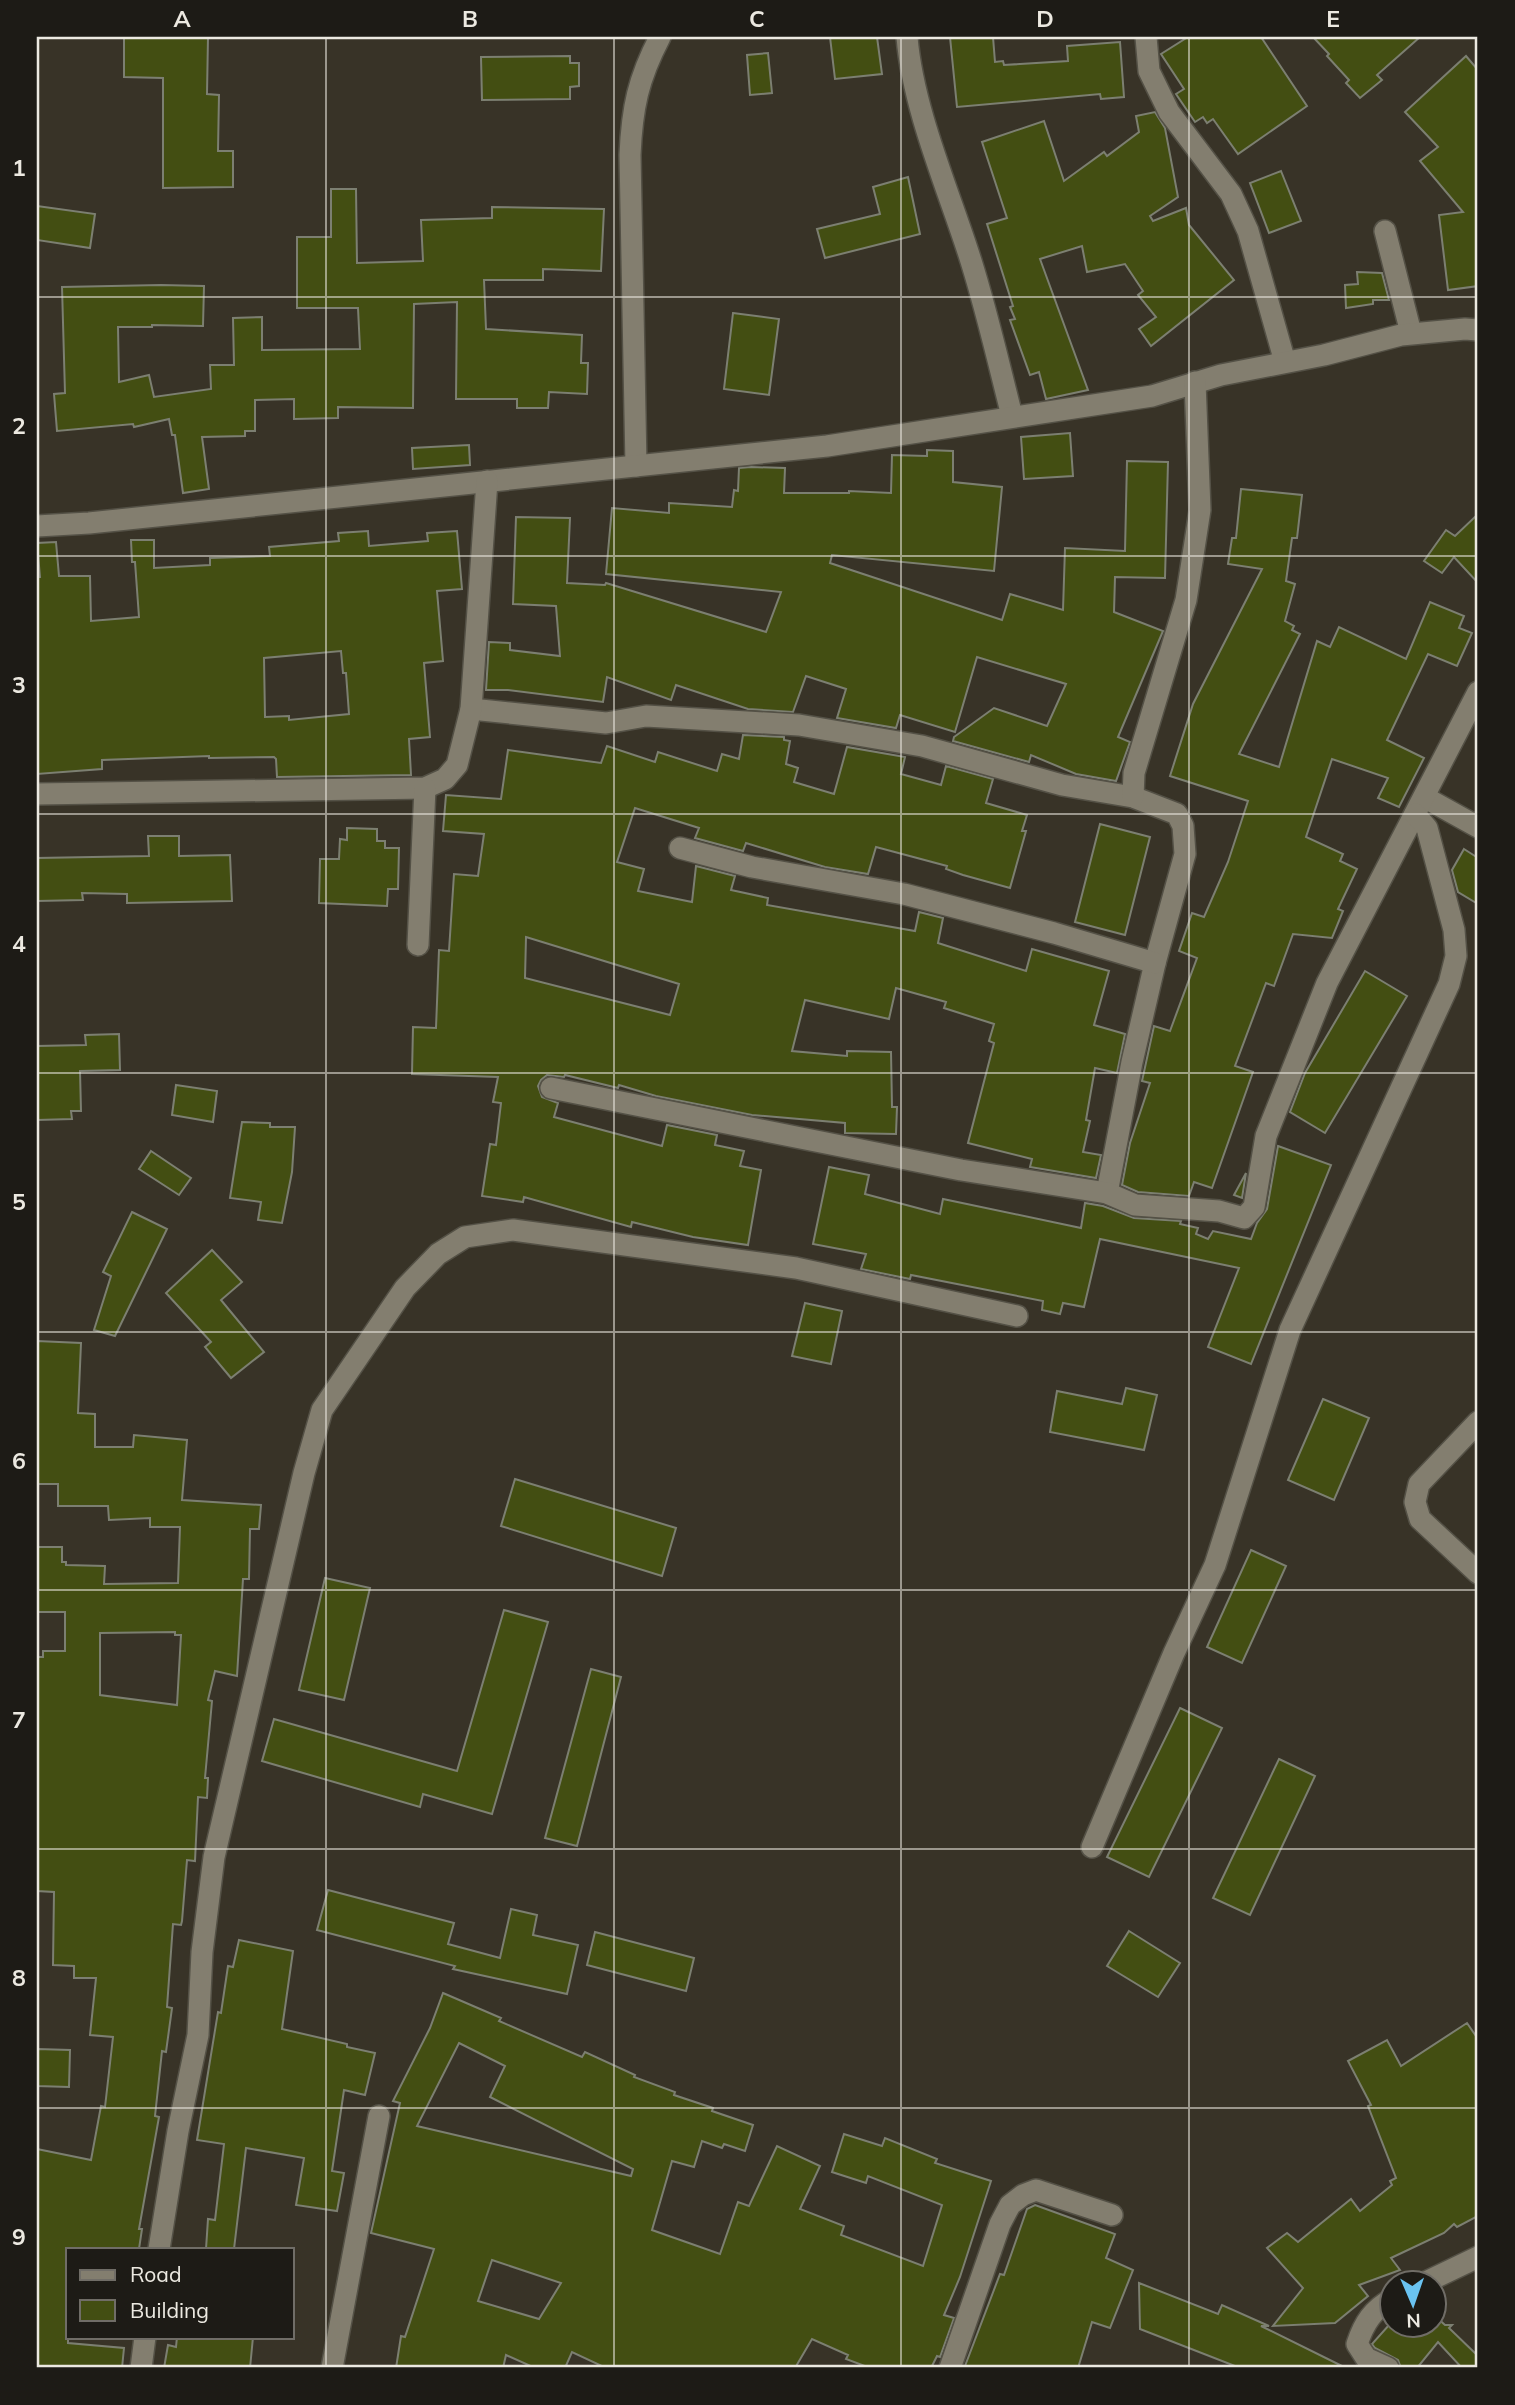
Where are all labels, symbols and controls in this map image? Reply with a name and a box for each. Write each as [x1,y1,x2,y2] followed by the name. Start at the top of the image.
[173,4,191,33] text: A
[462,4,478,33] text: B
[749,4,765,33] text: C
[1036,4,1054,33] text: D
[1326,4,1340,33] text: E
[12,153,26,182] text: 1
[12,411,26,440] text: 2
[12,670,26,699] text: 3
[12,929,26,958] text: 4
[12,1187,26,1216] text: 5
[12,1446,26,1475] text: 6
[12,1705,26,1734] text: 7
[12,1963,26,1992] text: 8
[12,2222,26,2251] text: 9
[66,2248,294,2338] legend
[130,2261,181,2287] text: Road
[1378,2268,1448,2338] north arrow
[130,2297,209,2323] text: Building
[1406,2309,1421,2333] text: N

